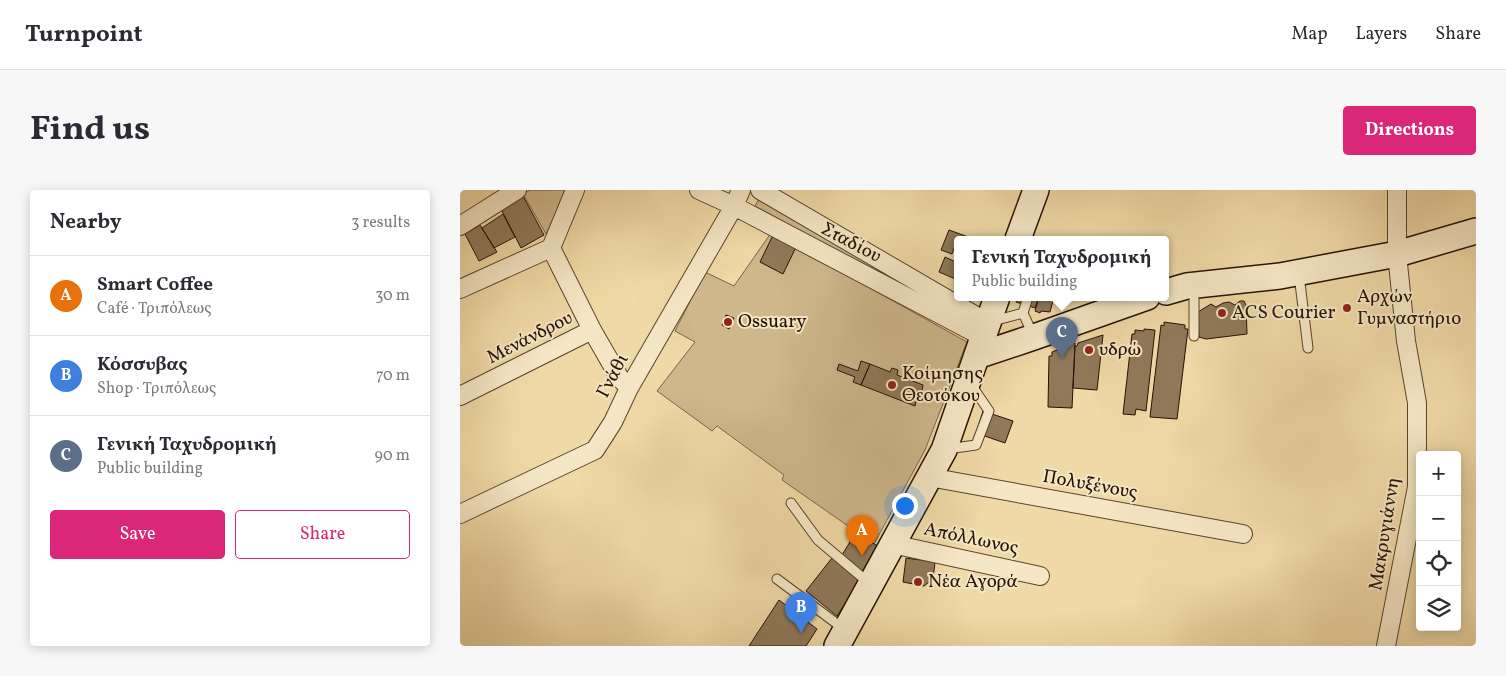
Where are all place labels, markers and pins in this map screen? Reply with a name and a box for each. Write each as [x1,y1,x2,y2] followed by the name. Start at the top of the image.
[1357,284,1461,332] place label: Αρχών Γυμναστήριο
[1232,300,1336,326] place label: ACS Courier
[1341,302,1353,314] marker: Αρχών Γυμναστήριο
[1216,307,1228,319] marker: ACS Courier
[738,309,807,335] place label: Ossuary
[722,316,734,328] marker: Ossuary
[1046,317,1078,358] pin: C
[1099,337,1141,363] place label: υδρώ
[1083,344,1095,356] marker: υδρώ
[902,361,983,409] place label: Κοίμησης Θεοτόκου
[886,379,898,391] marker: Κοίμησης Θεοτόκου
[846,515,878,556] pin: A
[928,569,1018,595] place label: Νέα Αγορά
[912,576,924,588] marker: Νέα Αγορά
[785,592,817,633] pin: B

